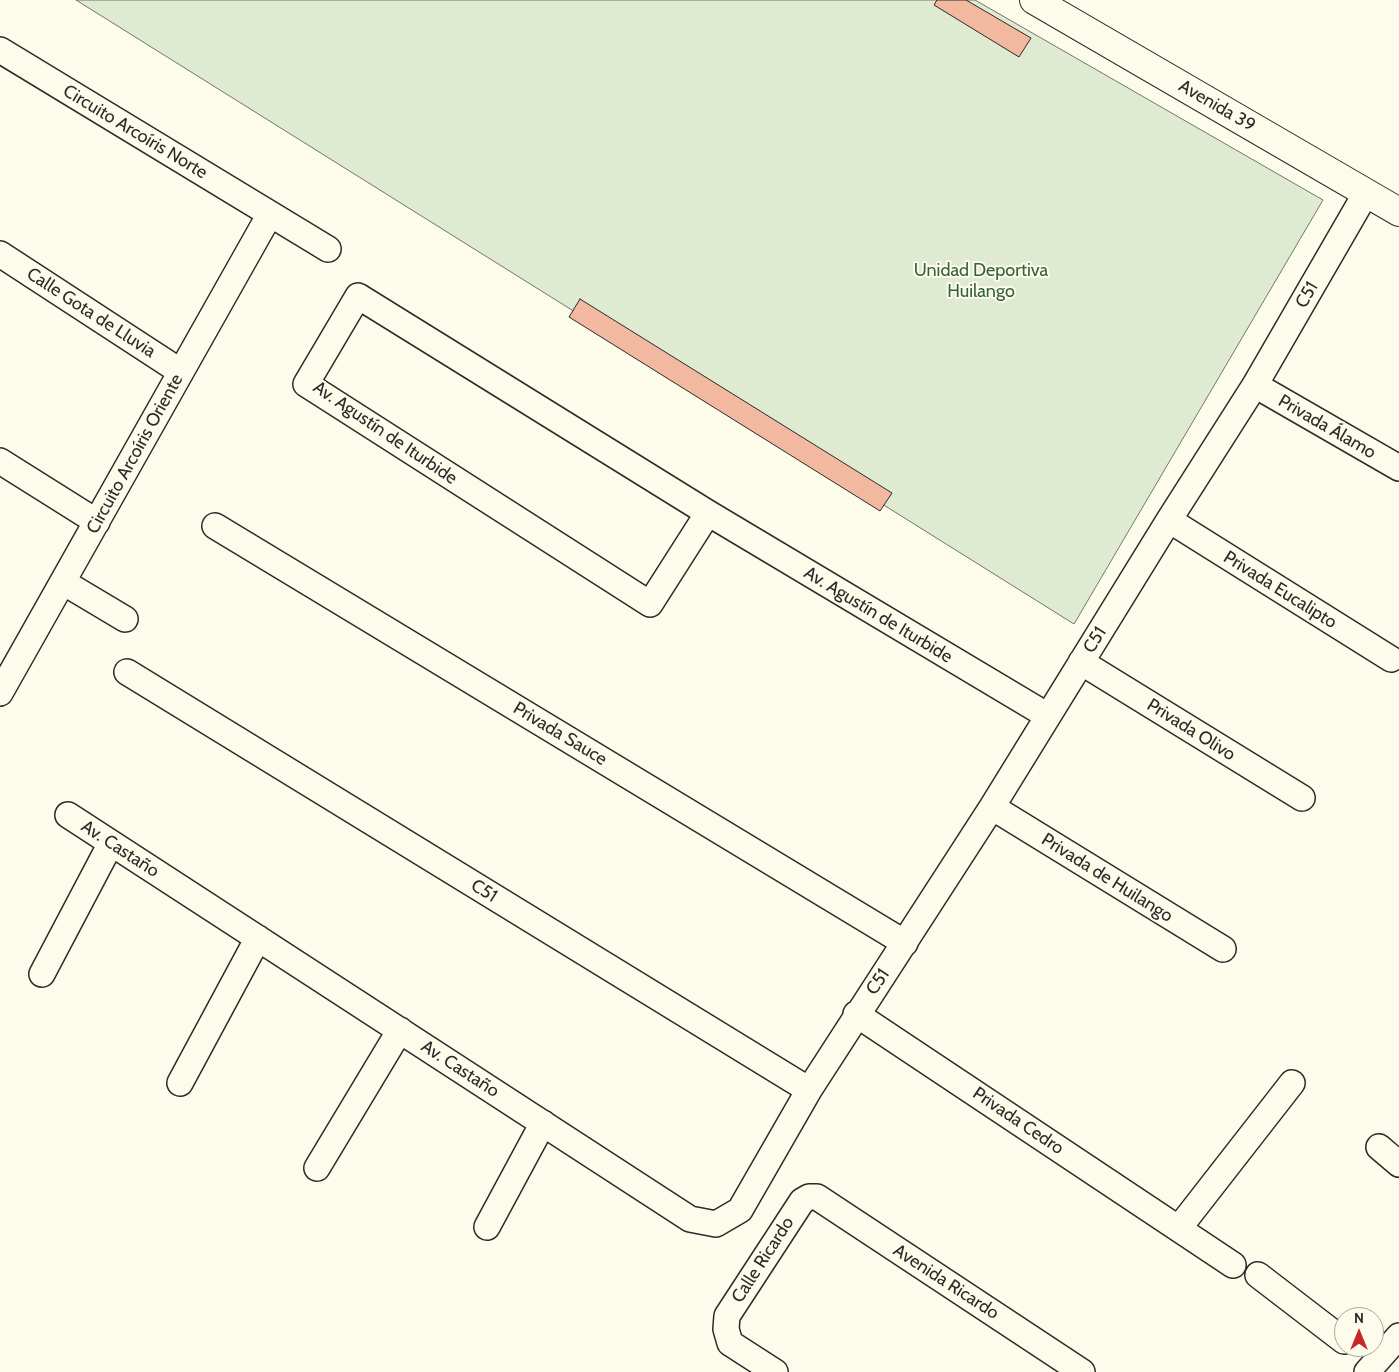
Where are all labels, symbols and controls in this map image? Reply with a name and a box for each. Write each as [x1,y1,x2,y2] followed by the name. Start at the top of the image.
[1175,75,1259,137] street label: Avenida 39
[59,80,211,184] street label: Circuito Arcoíris Norte
[914,260,1048,302] park label: Unidad Deportiva Huilango
[23,263,159,363] street label: Calle Gota de Lluvia
[1291,278,1323,312] street label: C51
[82,370,188,538] street label: Circuito Arcoíris Oriente
[309,377,461,489] street label: Av. Agustín de Iturbide
[1274,390,1380,464] street label: Privada Álamo
[1219,547,1341,633] street label: Privada Eucalipto
[800,562,956,668] street label: Av. Agustín de Iturbide
[1079,623,1111,657] street label: C51
[1143,694,1239,766] street label: Privada Olivo
[509,698,611,770] street label: Privada Sauce
[77,816,163,882] street label: Av. Castaño
[1037,829,1177,927] street label: Privada de Huilango
[467,875,501,907] street label: C51
[862,965,894,999] street label: C51
[417,1036,503,1102] street label: Av. Castaño
[968,1083,1068,1159] street label: Privada Cedro
[727,1213,799,1307] street label: Calle Ricardo
[889,1240,1003,1324] street label: Avenida Ricardo
[1334,1307,1384,1357] north arrow
[1354,1309,1364,1327] text: N

